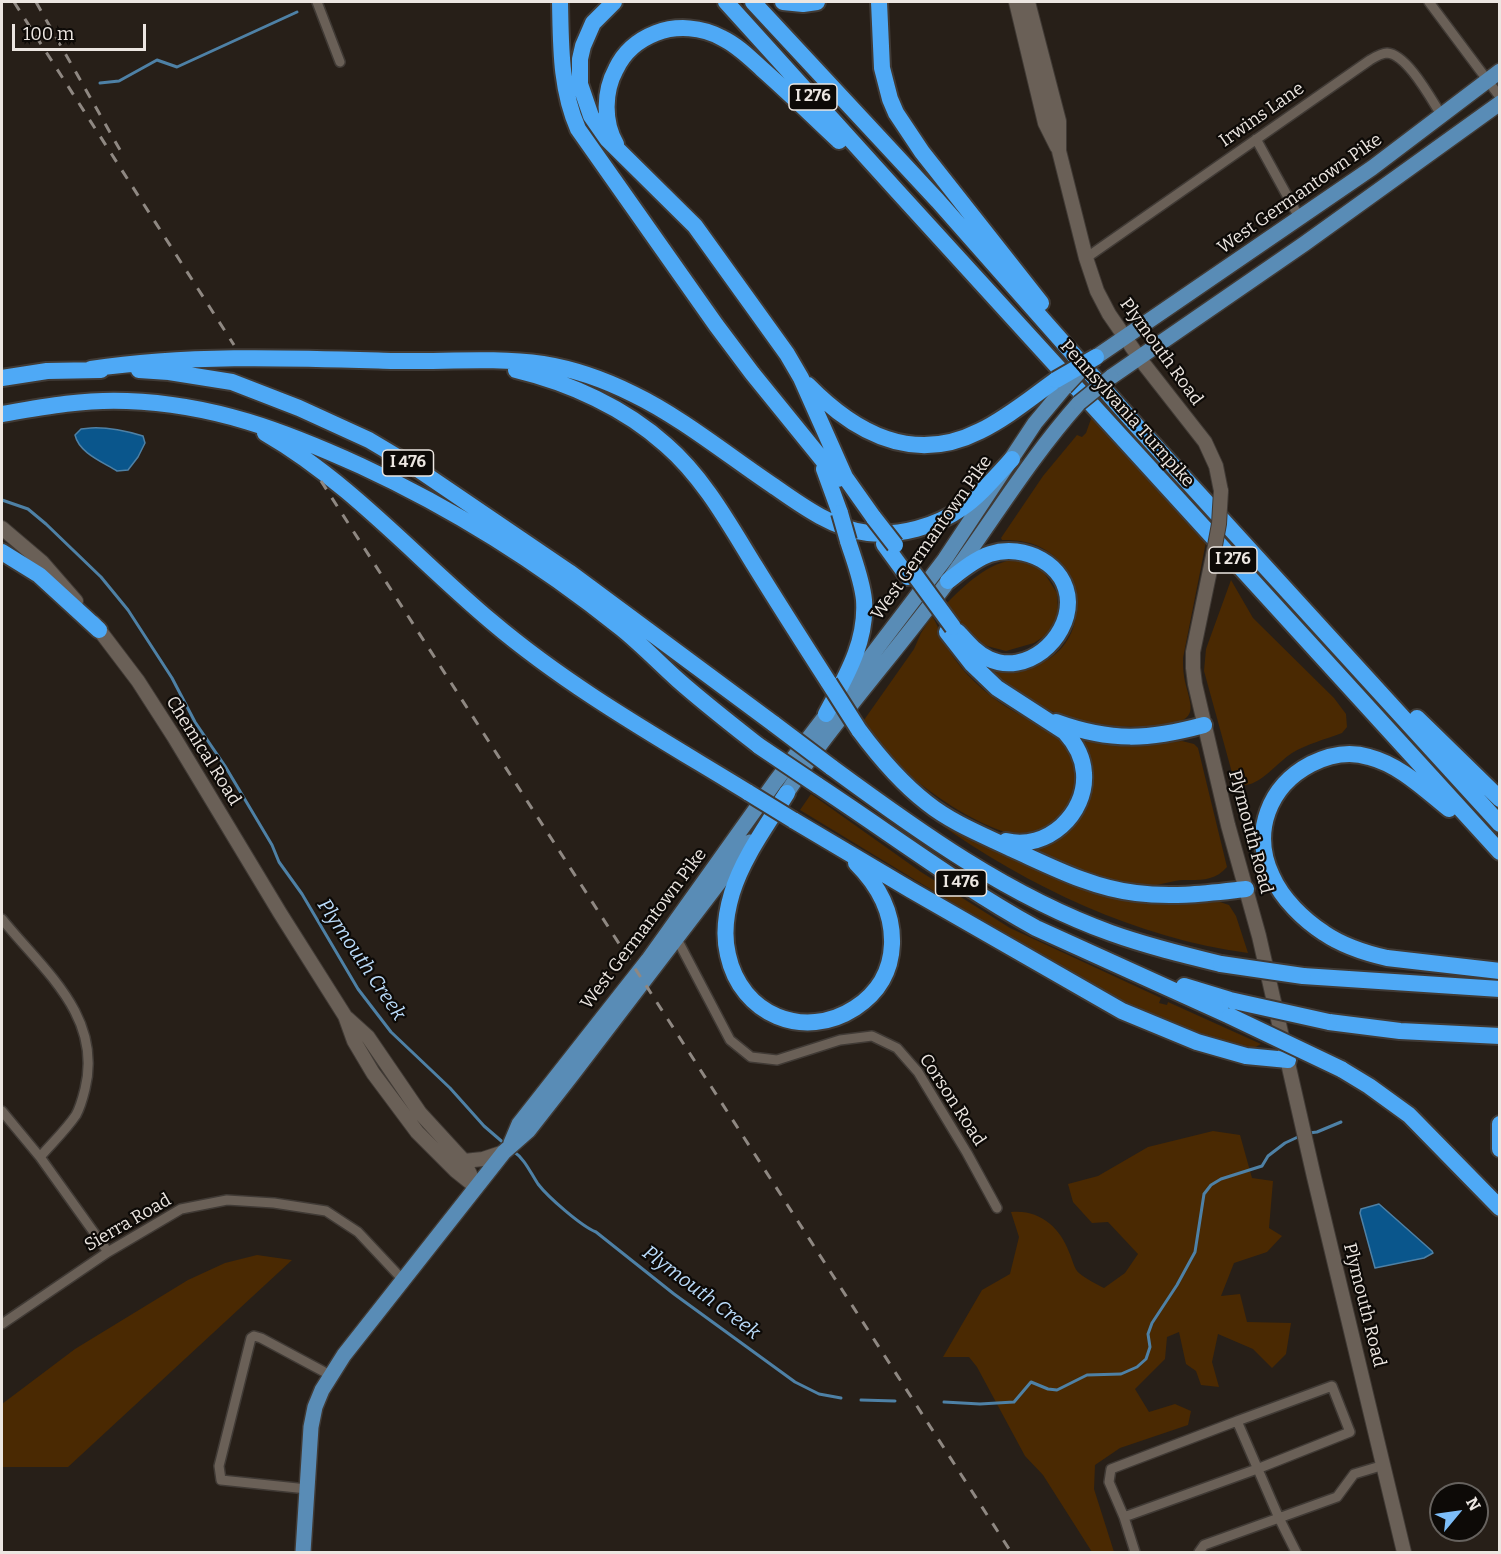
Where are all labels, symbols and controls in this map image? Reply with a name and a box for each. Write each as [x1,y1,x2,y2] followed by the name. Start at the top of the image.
[15,12,148,50] scale bar
[23,23,74,45] text: 100 m
[1215,78,1309,152] street label: Irwins Lane
[789,84,837,110] road number: I 276
[1214,129,1386,259] street label: West Germantown Pike
[1115,294,1207,410] street label: Plymouth Road
[1055,336,1199,492] street label: Pennsylvania Turnpike
[382,450,434,476] road number: I 476
[867,452,997,624] street label: West Germantown Pike
[1209,547,1257,573] road number: I 276
[161,692,245,810] street label: Chemical Road
[1223,768,1277,896] street label: Plymouth Road
[576,844,712,1014] street label: West Germantown Pike
[936,870,986,896] road number: I 476
[312,895,410,1025] water label: Plymouth Creek
[914,1050,990,1150] street label: Corson Road
[81,1190,175,1256] street label: Sierra Road
[637,1241,765,1345] water label: Plymouth Creek
[1338,1241,1390,1369] street label: Plymouth Road
[1429,1482,1489,1542] north arrow
[1462,1494,1485,1514] text: N

